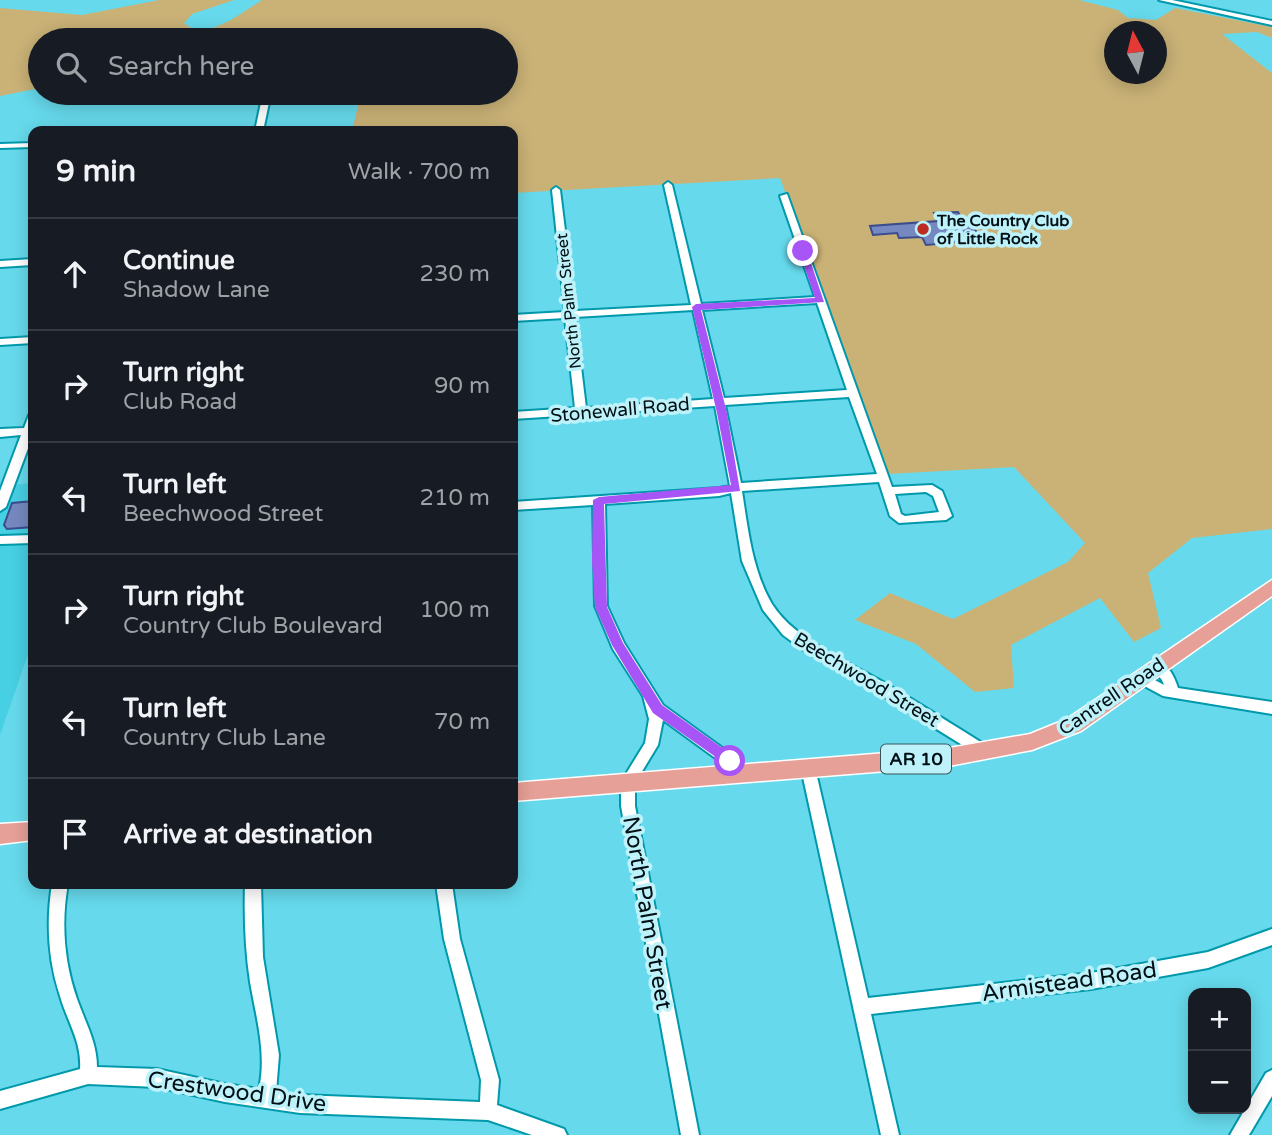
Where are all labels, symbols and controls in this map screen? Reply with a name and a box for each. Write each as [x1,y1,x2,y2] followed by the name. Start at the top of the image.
[1104,21,1167,84] north arrow
[28,28,518,105] search box
[52,48,90,86] icon: search
[108,51,254,82] text: Search here
[56,153,136,190] text: 9 min
[348,158,490,186] text: Walk · 700 m
[936,211,1069,249] place label: The Country Club of Little Rock
[915,221,931,237] marker: The Country Club of Little Rock
[552,232,586,370] street label: North Palm Street
[787,235,818,266] route end
[123,245,235,276] text: Continue
[56,255,94,293] icon: ahead
[420,260,490,288] text: 230 m
[123,276,270,304] text: Shadow Lane
[123,357,244,388] text: Turn right
[56,367,94,405] icon: right
[434,372,490,400] text: 90 m
[123,388,237,416] text: Club Road
[549,393,691,427] street label: Stonewall Road
[123,469,226,500] text: Turn left
[56,479,94,517] icon: left
[420,484,490,512] text: 210 m
[123,500,323,528] text: Beechwood Street
[123,581,244,612] text: Turn right
[56,591,94,629] icon: right
[420,596,490,624] text: 100 m
[123,612,383,640] text: Country Club Boulevard
[790,628,943,732] street label: Beechwood Street
[1055,653,1168,740] street label: Cantrell Road
[123,693,226,724] text: Turn left
[56,703,94,741] icon: left
[434,708,490,736] text: 70 m
[123,724,326,752] text: Country Club Lane
[881,744,951,774] road number: AR 10
[714,745,745,776] route start
[616,814,678,1012] street label: North Palm Street
[56,815,94,853] icon: arrive
[123,819,373,850] text: Arrive at destination
[980,956,1158,1008] street label: Armistead Road
[1188,988,1251,1114] map controls
[1188,988,1251,1051] button: +
[1188,1051,1251,1114] button: −
[146,1066,328,1118] street label: Crestwood Drive

